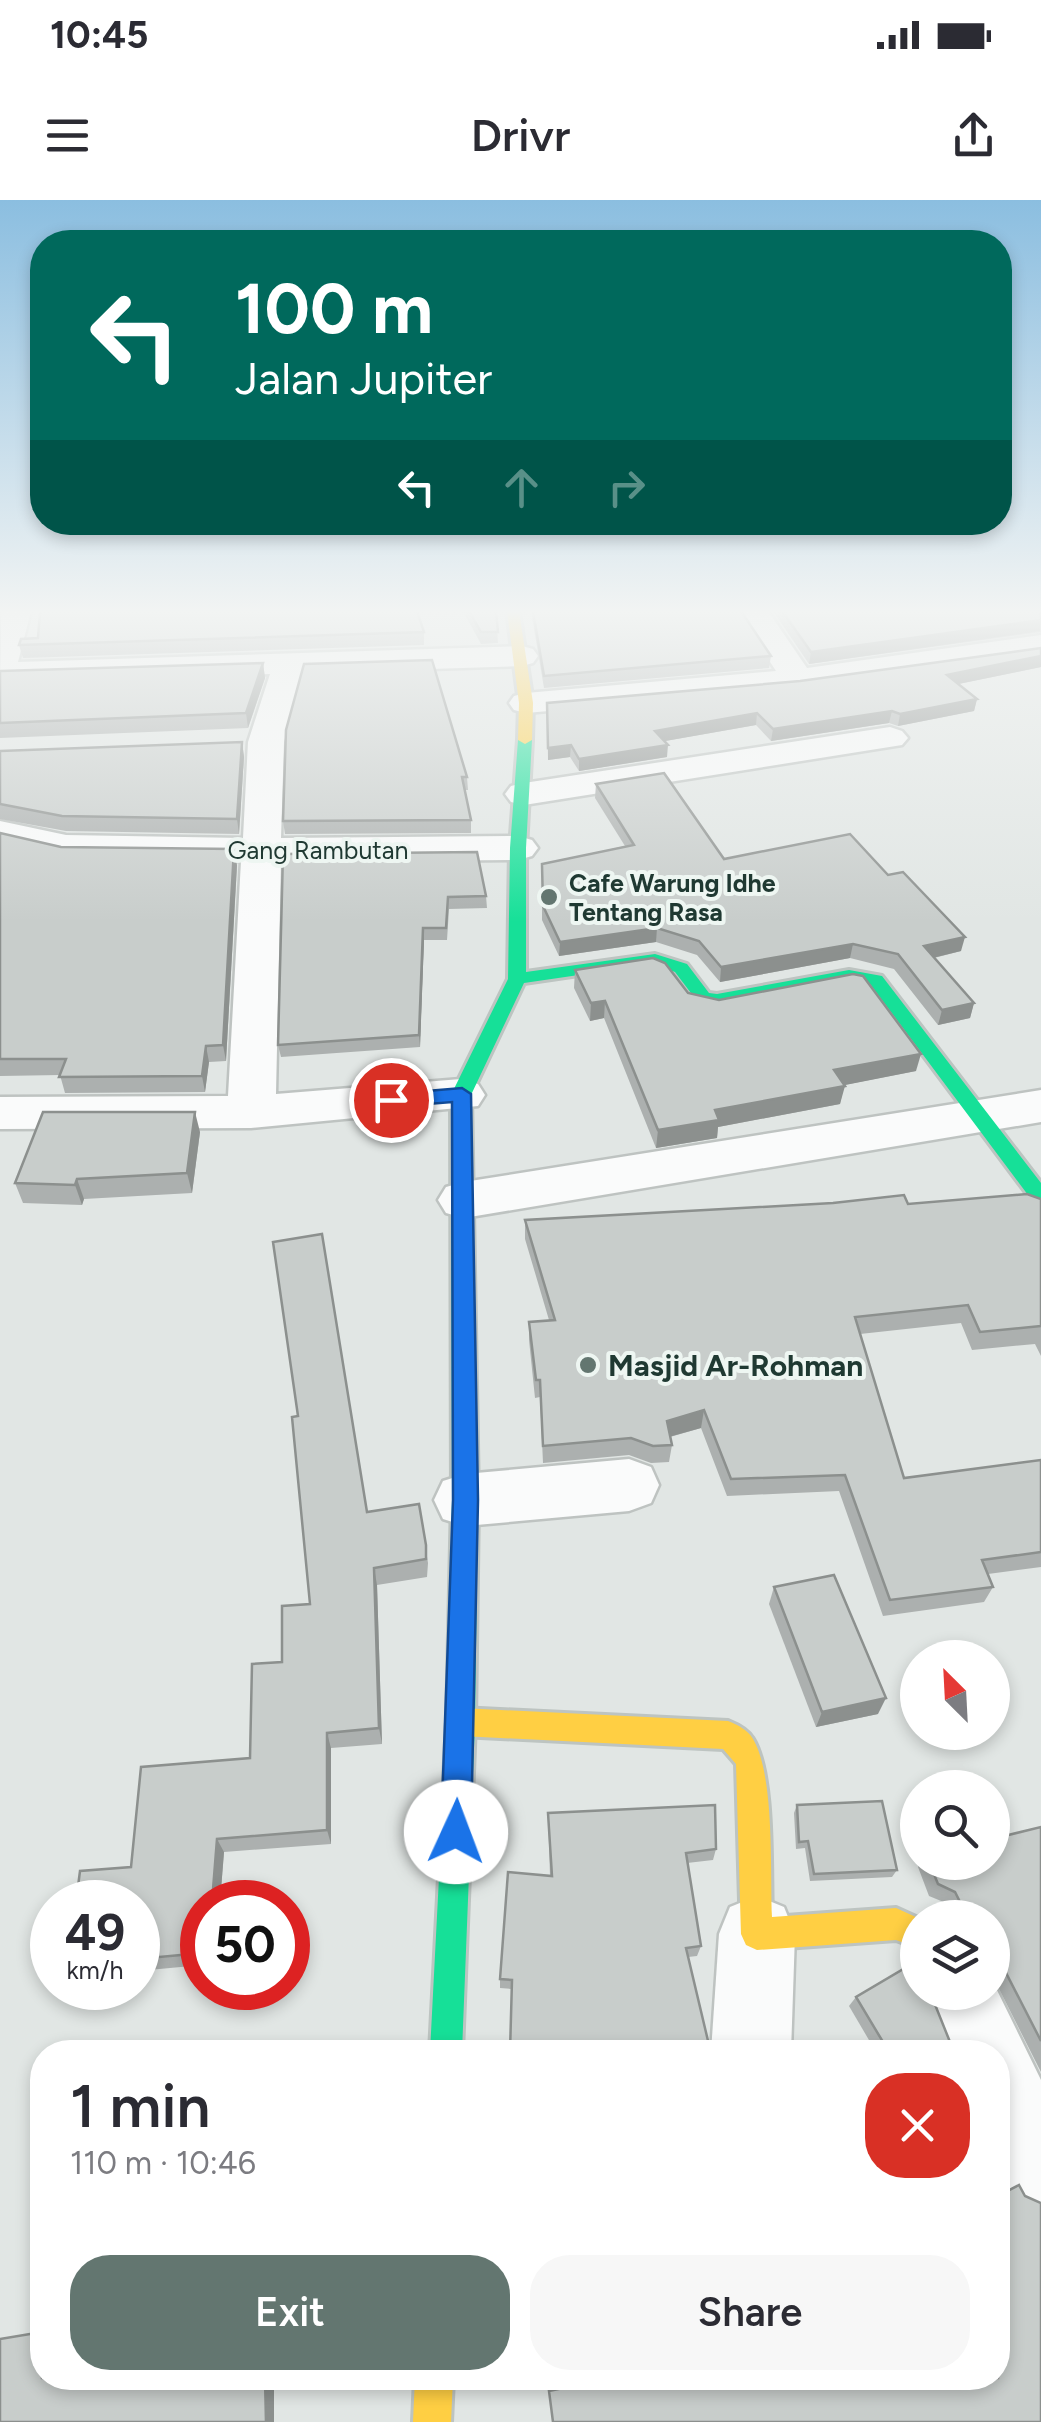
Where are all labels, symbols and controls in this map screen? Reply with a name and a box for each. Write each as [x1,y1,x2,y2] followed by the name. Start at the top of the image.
[50,12,148,58] text: 10:45
[40,108,95,163] icon: menu
[471,108,570,162] text: Drivr
[946,108,1001,163] icon: share
[235,266,433,351] text: 100 m
[70,270,200,400] icon: left
[235,351,492,405] text: Jalan Jupiter
[389,460,444,515] icon: left
[494,460,549,515] icon: ahead
[599,460,654,515] icon: right
[228,835,408,865] street label: Gang Rambutan
[569,868,776,927] place label: Cafe Warung Idhe Tentang Rasa
[538,886,560,908] marker: Cafe Warung Idhe Tentang Rasa
[349,1058,434,1143] pin
[364,1073,419,1128] icon: arrive
[608,1347,863,1384] place label: Masjid Ar-Rohman
[577,1354,599,1376] marker: Masjid Ar-Rohman
[900,1640,1010,1750] north arrow
[900,1640,1010,2010] map controls
[900,1770,1010,1880] button: search
[404,1780,508,1884] position arrow
[180,1880,310,2010] speed limit sign: 50
[900,1900,1010,2010] button: layers
[65,1902,125,1963] text: 49
[66,1955,124,1985] text: km/h
[70,2070,210,2142] text: 1 min
[865,2073,970,2178] button: close
[70,2144,256,2182] text: 110 m · 10:46
[70,2255,510,2370] button: Exit
[530,2255,970,2370] button: Share

